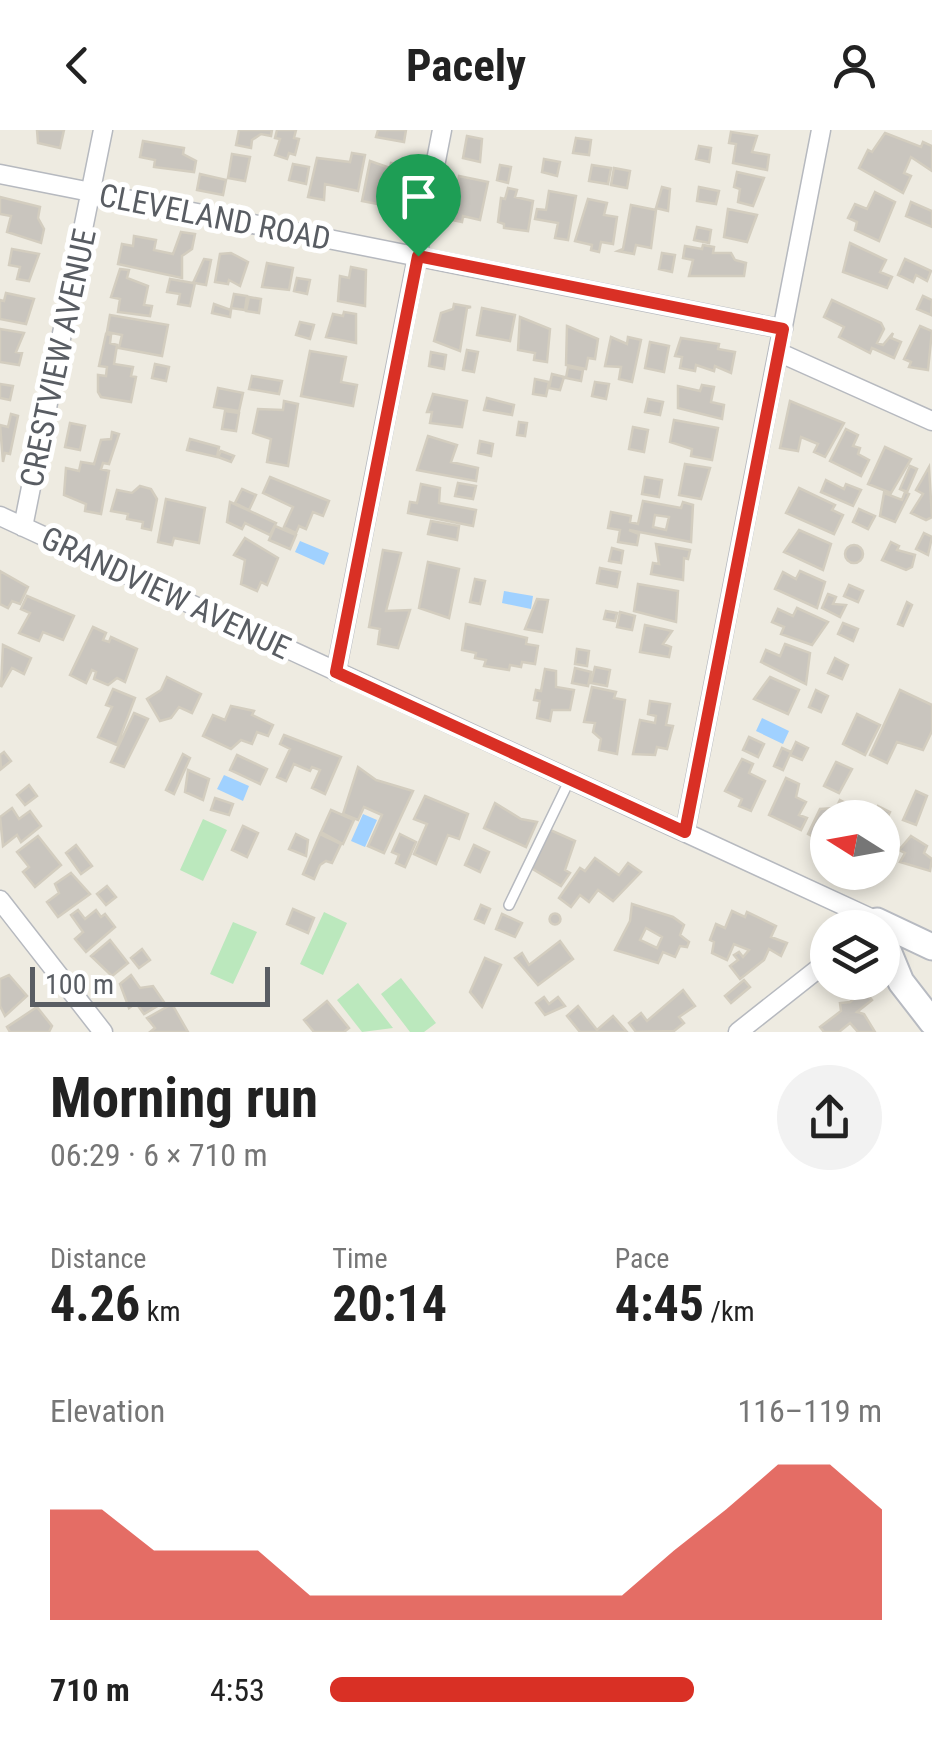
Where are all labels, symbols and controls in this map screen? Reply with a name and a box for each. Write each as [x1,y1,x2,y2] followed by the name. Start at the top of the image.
[50,38,105,93] icon: back
[827,38,882,93] icon: person
[406,39,526,92] text: Pacely
[376,154,461,257] pin
[391,169,446,224] icon: arrive
[96,176,334,258] street label: CLEVELAND ROAD
[12,226,104,490] street label: CRESTVIEW AVENUE
[35,519,297,667] street label: GRANDVIEW AVENUE
[810,800,900,890] north arrow
[810,800,900,1000] map controls
[810,910,900,1000] button: layers
[30,962,270,1006] scale bar
[45,968,114,1001] text: 100 m
[777,1065,882,1170] button: share
[50,1066,318,1130] text: Morning run
[50,1136,268,1174] text: 06:29 · 6 × 710 m
[50,1242,147,1275] text: Distance
[332,1242,388,1275] text: Time
[615,1242,670,1275] text: Pace
[50,1275,140,1333] text: 4.26
[332,1275,447,1333] text: 20:14
[615,1275,704,1333] text: 4:45
[140,1295,180,1328] text: km
[704,1295,755,1328] text: /km
[50,1392,165,1430] text: Elevation
[737,1392,882,1430] text: 116–119 m
[50,1671,130,1709] text: 710 m
[210,1671,265,1709] text: 4:53

